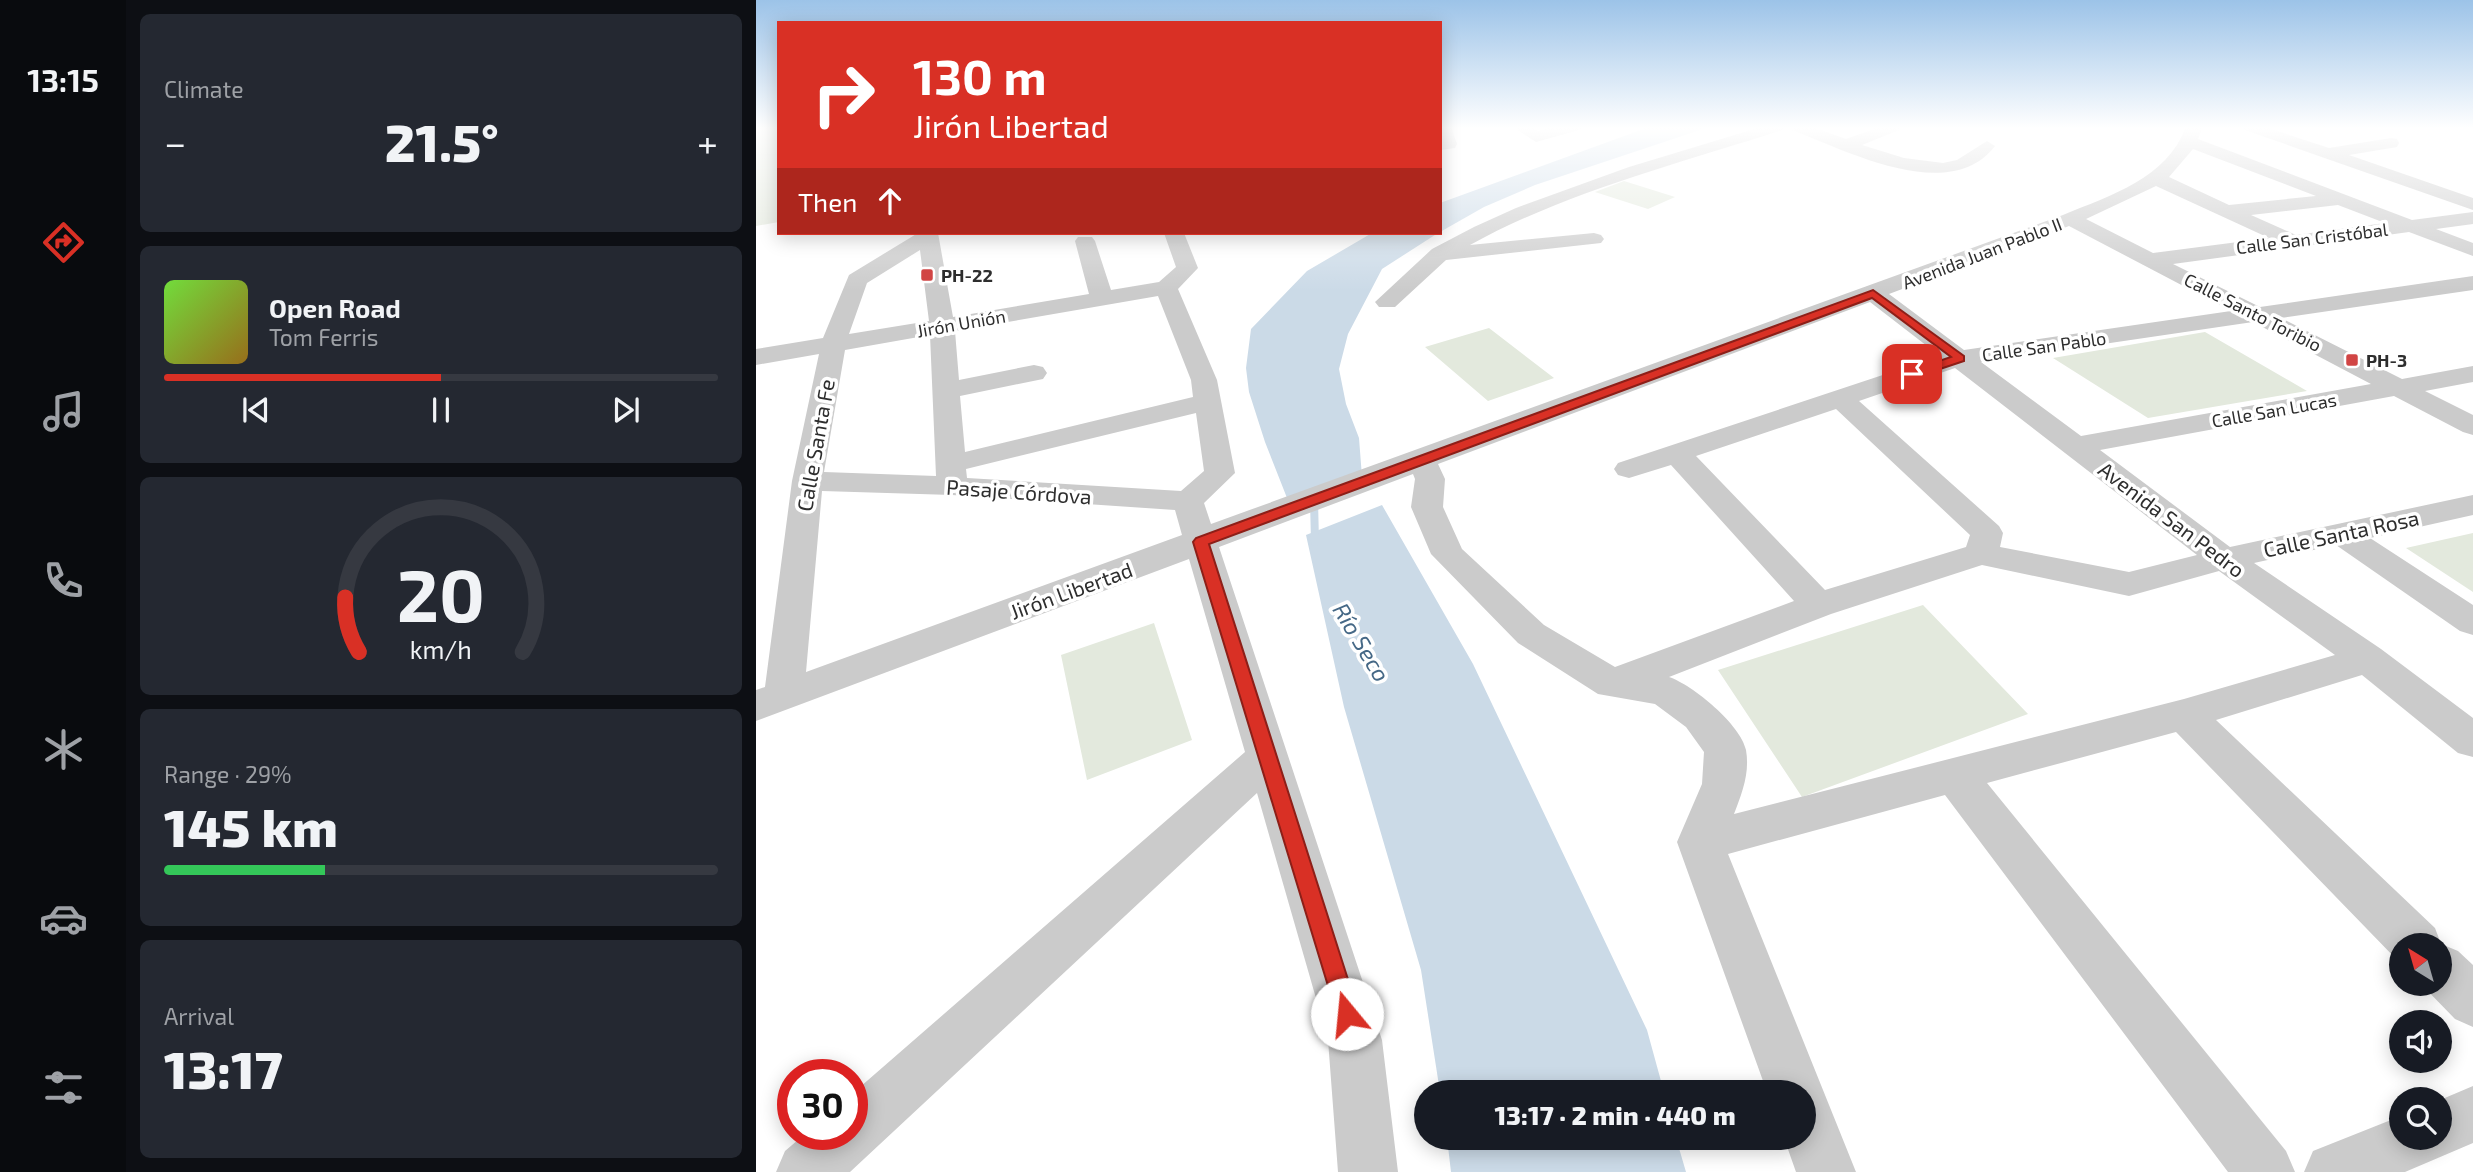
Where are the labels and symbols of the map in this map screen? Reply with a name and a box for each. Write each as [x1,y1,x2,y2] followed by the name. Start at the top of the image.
[1899,212,2065,294] street label: Avenida Juan Pablo II
[2235,218,2390,258] street label: Calle San Cristóbal
[941,264,993,286] place label: PH-22
[919,267,935,283] marker: PH-22
[2181,268,2325,356] street label: Calle Santo Toribio
[915,304,1007,342] street label: Jirón Unión
[1980,326,2108,366] street label: Calle San Pablo
[1882,344,1942,404] pin
[2366,349,2407,371] place label: PH-3
[2344,352,2360,368] marker: PH-3
[791,377,839,513] street label: Calle Santa Fe
[2210,388,2338,432] street label: Calle San Lucas
[2094,456,2250,582] street label: Avenida San Pedro
[945,473,1093,510] street label: Pasaje Córdova
[2261,504,2421,562] street label: Calle Santa Rosa
[1006,556,1136,624] street label: Jirón Libertad
[1328,597,1396,687] water label: Río Seco
[2389,933,2452,996] north arrow
[1310,977,1384,1051] position arrow
[777,1059,868,1150] speed limit sign: 30

